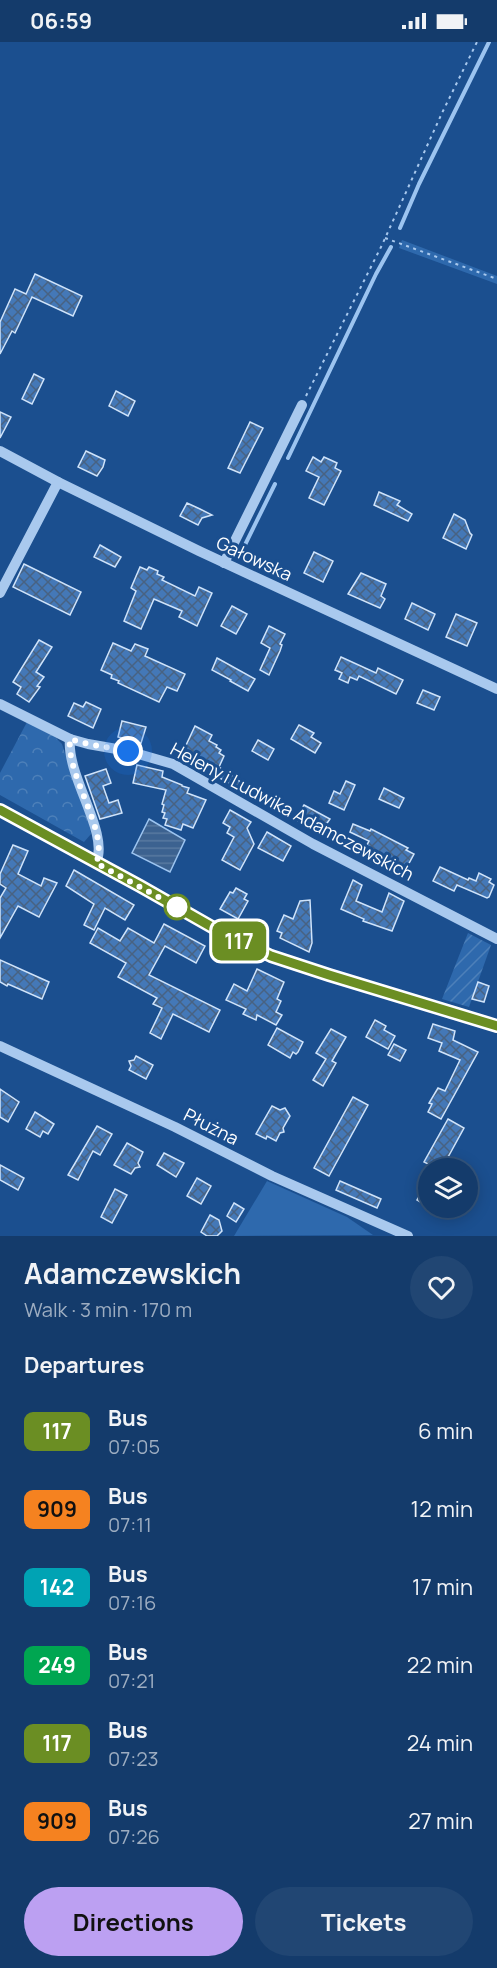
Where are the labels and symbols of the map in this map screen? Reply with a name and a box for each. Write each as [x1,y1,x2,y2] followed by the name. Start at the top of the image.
[213,530,296,586] street label: Gałowska
[113,736,143,766] your location
[167,737,418,886] street label: Heleny i Ludwika Adamczewskich
[164,894,190,920] unlabelled marker
[204,922,274,960] line badge: 117
[180,1102,243,1150] street label: Płużna

